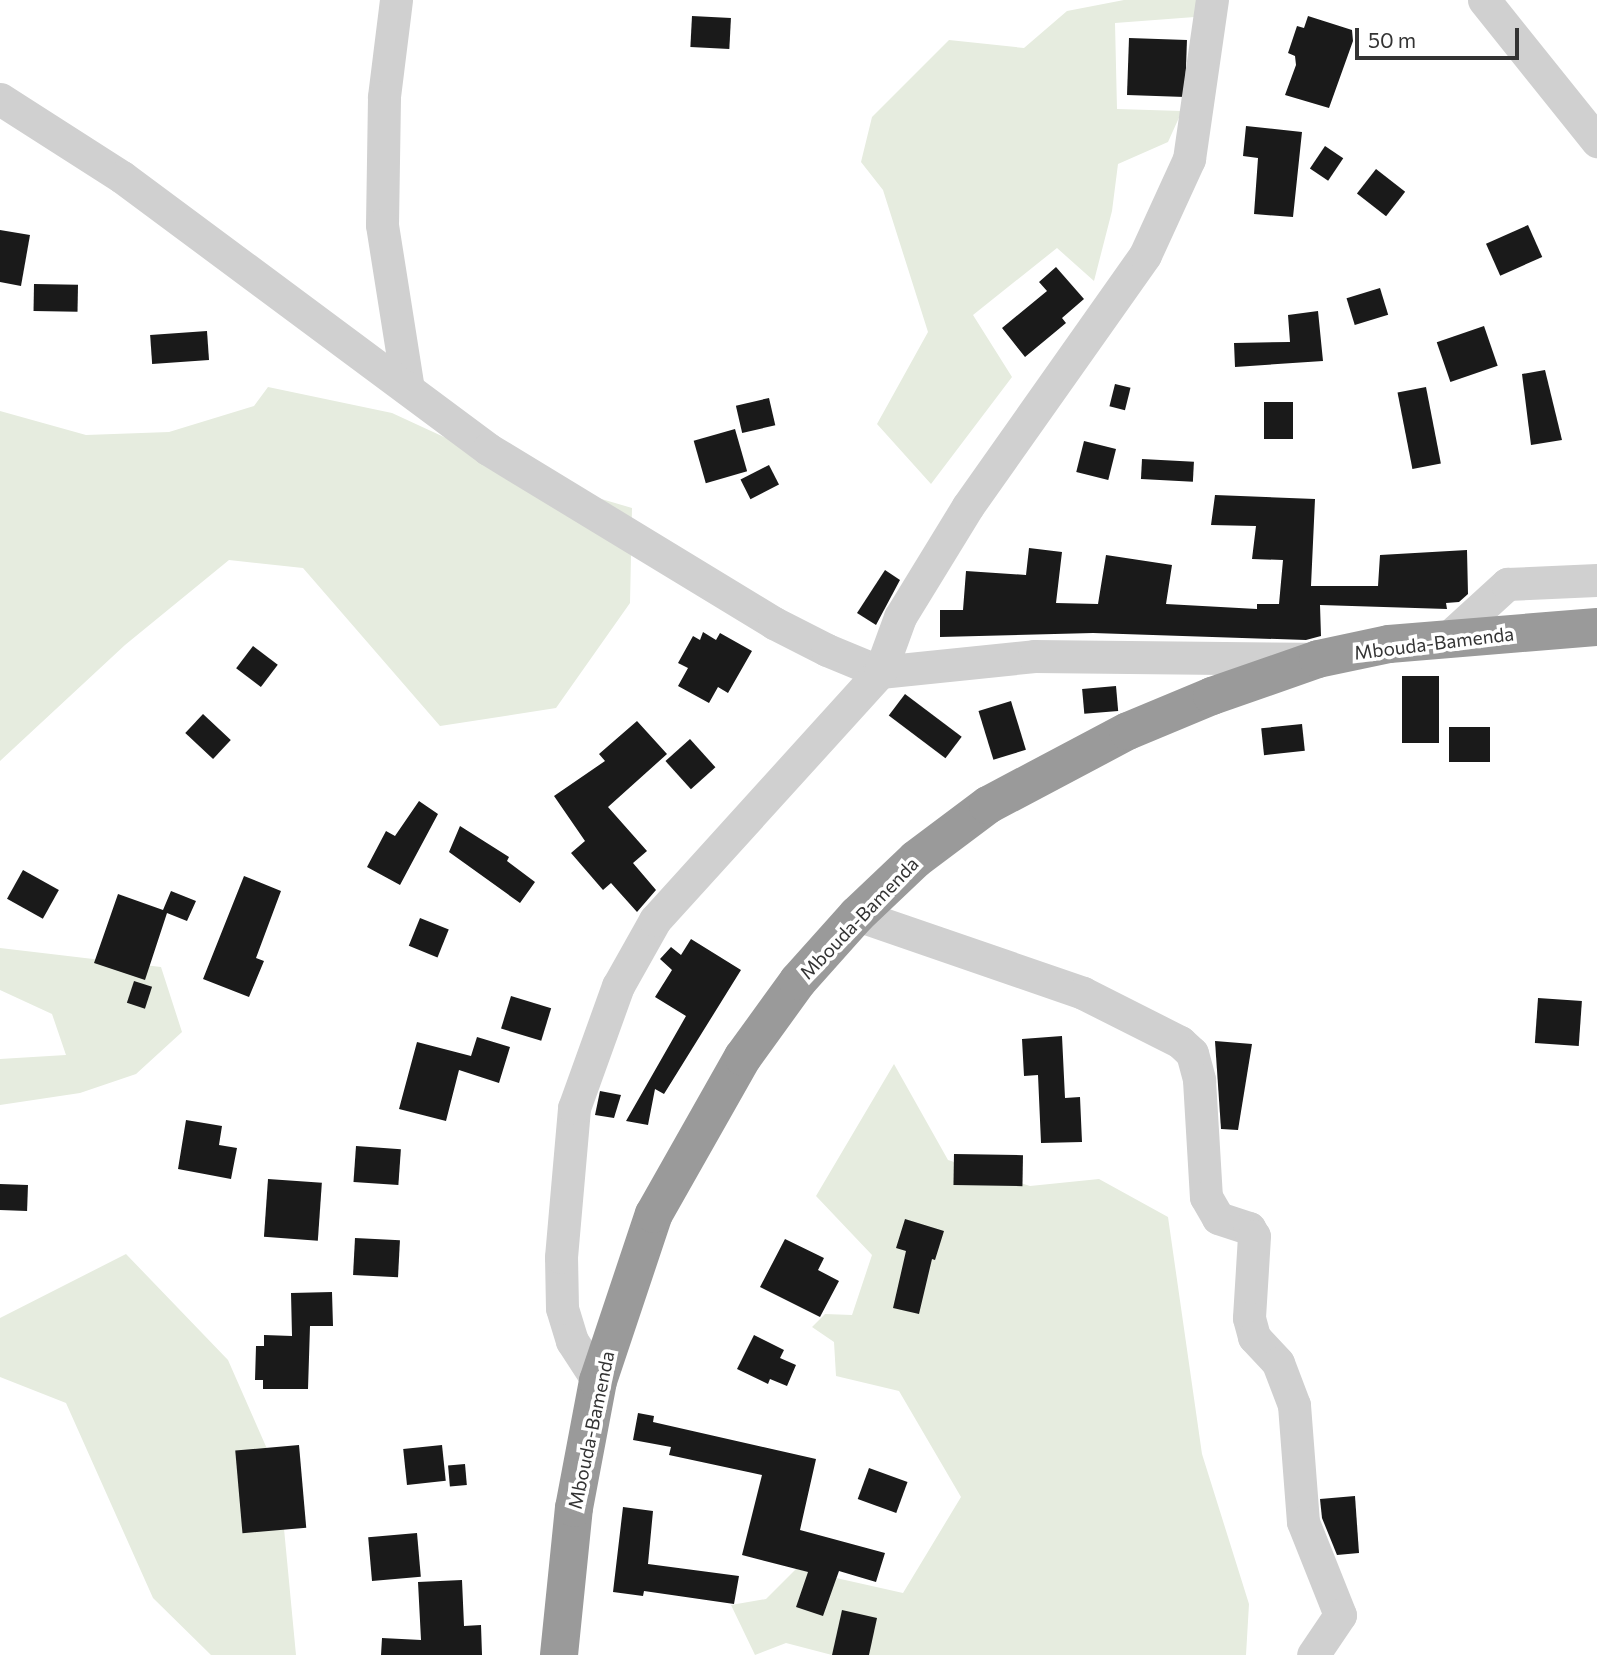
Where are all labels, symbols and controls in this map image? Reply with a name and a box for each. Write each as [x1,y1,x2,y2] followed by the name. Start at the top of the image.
[1359,14,1524,58] scale bar
[1368,27,1416,52] text: 50 m
[1353,622,1515,664] street label: Mbouda-Bamenda
[795,852,923,984] street label: Mbouda-Bamenda
[563,1349,619,1511] street label: Mbouda-Bamenda

